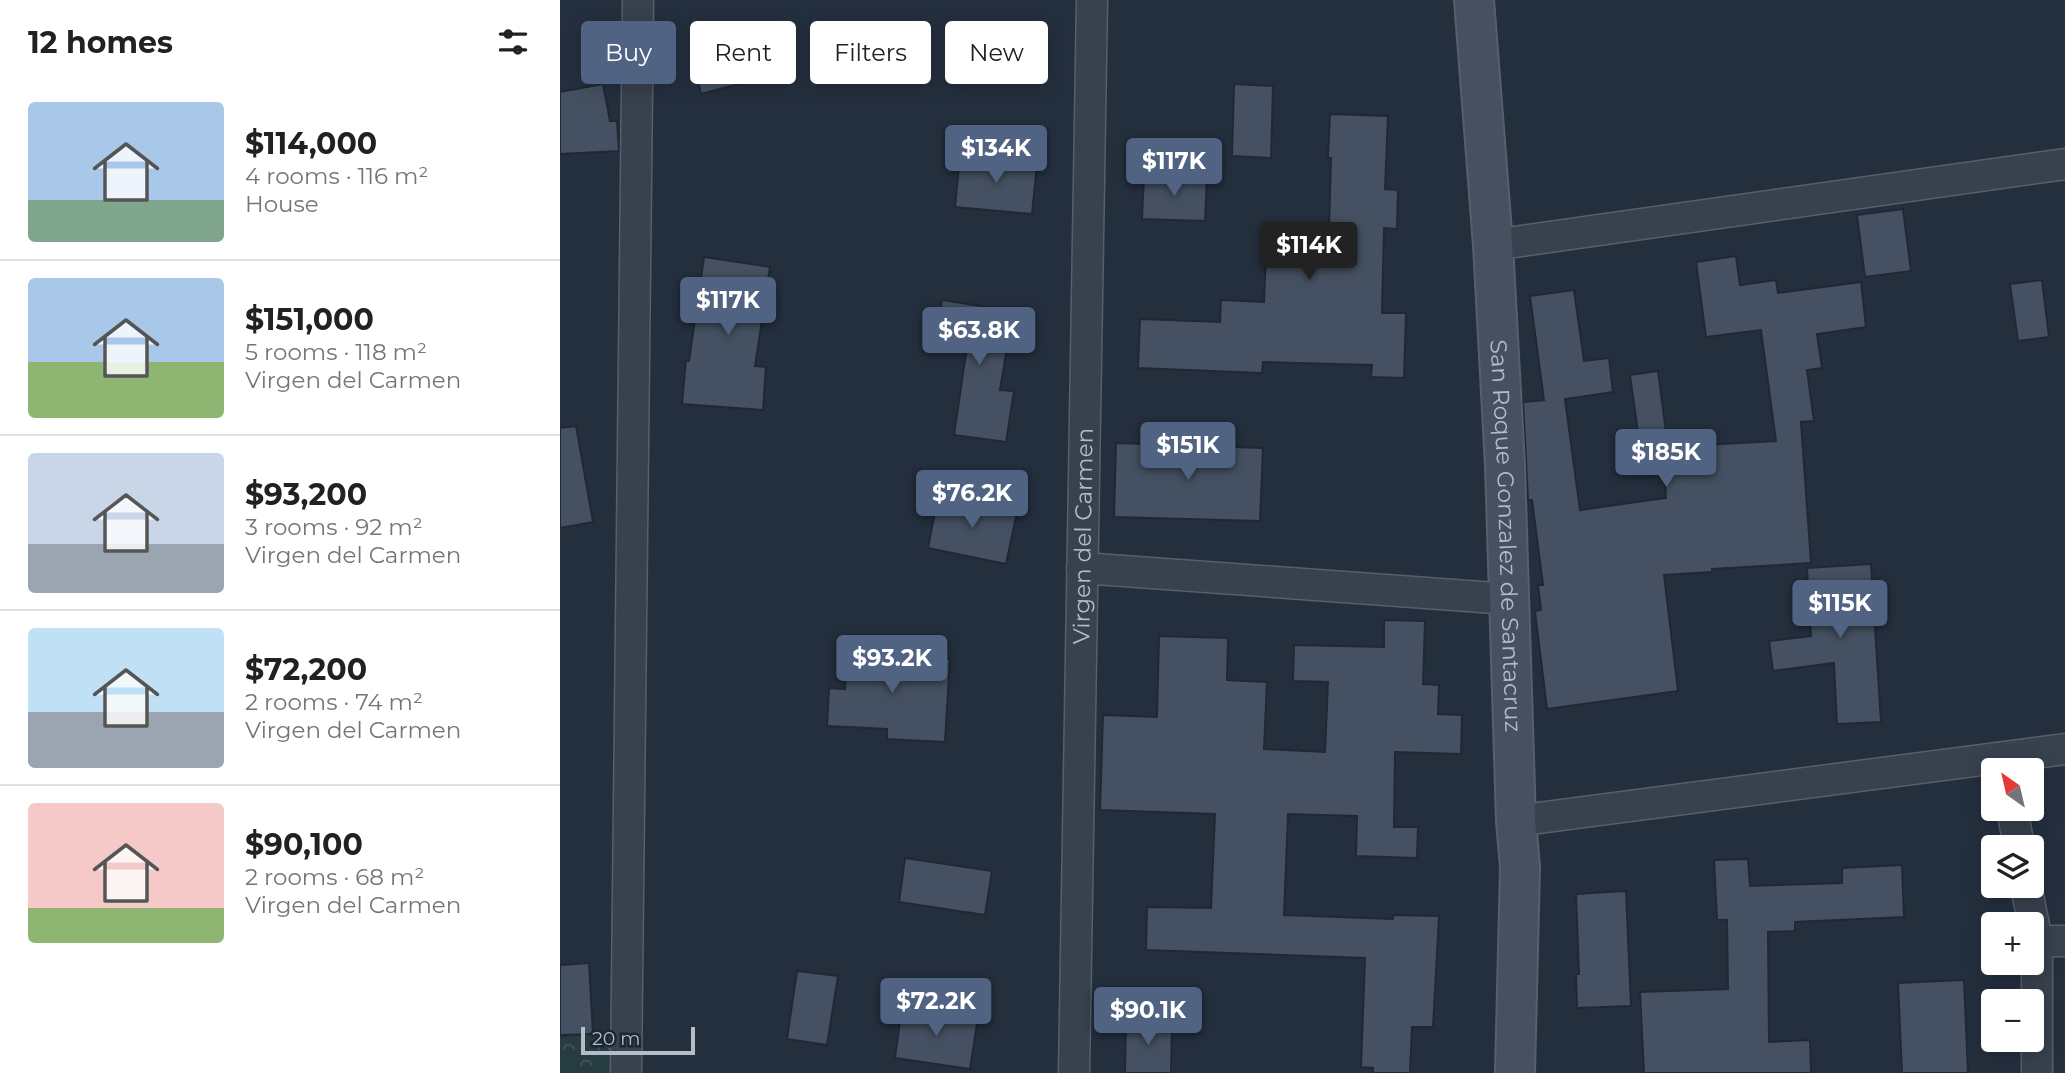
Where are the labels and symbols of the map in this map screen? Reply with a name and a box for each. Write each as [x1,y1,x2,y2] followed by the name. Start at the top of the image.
[947,125,1045,185] pin: $134K
[1125,138,1223,198] pin: $117K
[1260,222,1358,282] pin: $114K
[679,278,777,337] pin: $117K
[922,308,1036,367] pin: $63.8K
[1484,339,1527,733] street label: San Roque Gonzalez de Santacruz
[1139,422,1237,482] pin: $151K
[1067,428,1099,645] street label: Virgen del Carmen
[1617,430,1715,489] pin: $185K
[915,470,1029,530] pin: $76.2K
[1791,580,1889,640] pin: $115K
[835,636,949,695] pin: $93.2K
[1981,758,2044,821] north arrow
[879,978,993,1038] pin: $72.2K
[1091,988,1205,1047] pin: $90.1K
[581,1024,695,1056] scale bar

